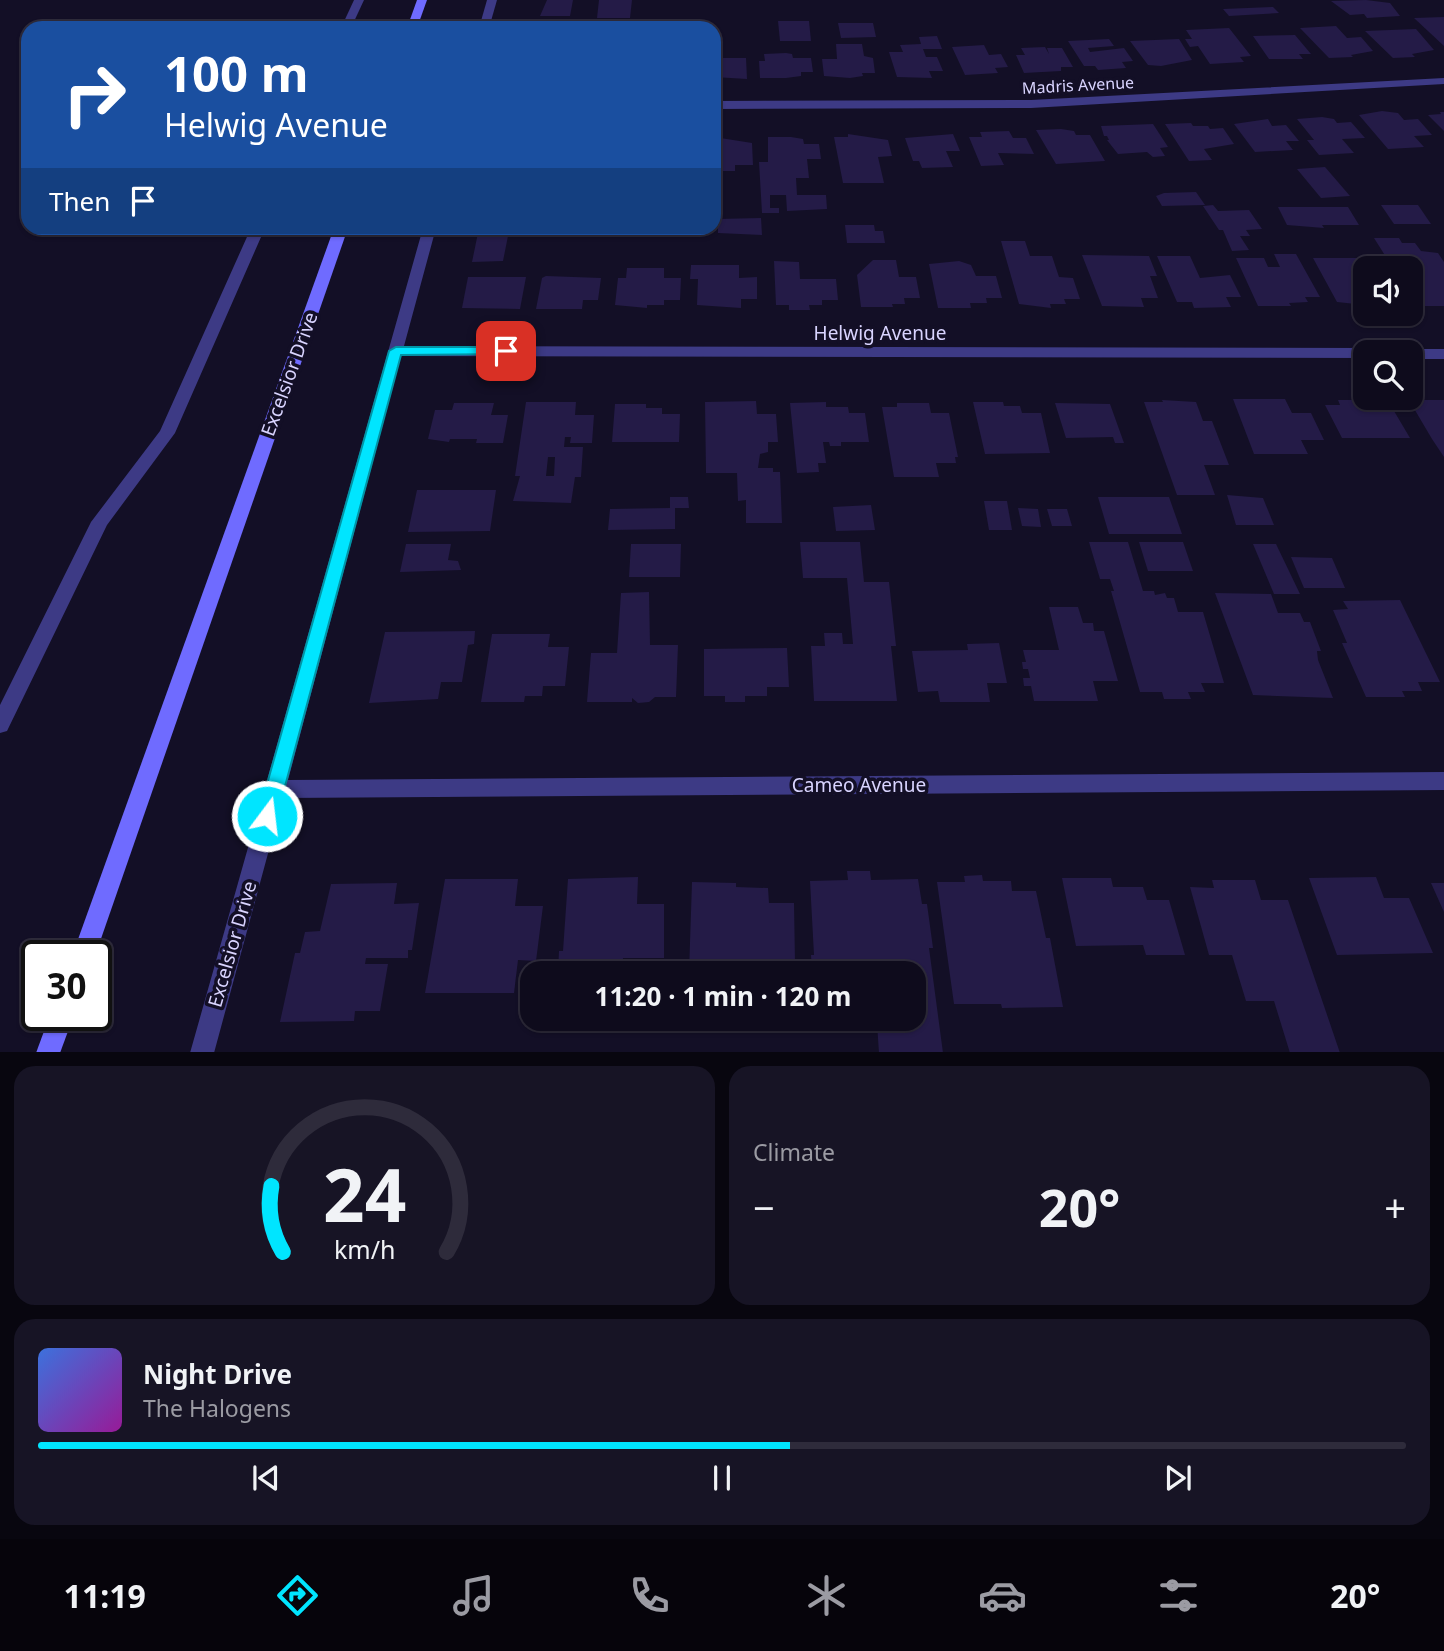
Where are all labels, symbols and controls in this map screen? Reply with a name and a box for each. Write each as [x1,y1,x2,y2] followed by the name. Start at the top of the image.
[164,40,309,106] text: 100 m
[49,49,140,140] icon: right
[1021,71,1135,99] street label: Madris Avenue
[164,103,388,146] text: Helwig Avenue
[124,182,162,220] icon: arrive
[49,183,110,219] text: Then
[1353,256,1423,410] map controls
[1353,256,1423,326] button: sound
[255,308,323,440] street label: Excelsior Drive
[814,320,946,346] street label: Helwig Avenue
[476,321,536,381] pin
[487,332,525,370] icon: arrive
[1353,340,1423,410] button: search
[792,772,926,798] street label: Cameo Avenue
[230,779,304,853] position arrow
[202,878,262,1010] street label: Excelsior Drive
[21,940,112,1031] speed limit sign: 30
[595,978,851,1014] text: 11:20 · 1 min · 120 m
[753,1136,835,1168] text: Climate
[323,1144,406,1243] text: 24
[1039,1171,1120,1242] text: 20°
[753,1181,775,1233] text: −
[1384,1181,1406,1233] text: +
[334,1231,395,1265] text: km/h
[143,1356,292,1392] text: Night Drive
[143,1392,291,1424] text: The Halogens
[247,1459,285,1497] icon: previous
[703,1459,741,1497] icon: pause
[1159,1459,1197,1497] icon: next
[273,1571,322,1620] icon: directions
[449,1571,498,1620] icon: music
[625,1571,674,1620] icon: phone
[802,1571,851,1620] icon: climate
[978,1571,1027,1620] icon: car
[1154,1571,1203,1620] icon: filters
[64,1574,146,1617] text: 11:19
[1330,1574,1380,1617] text: 20°

